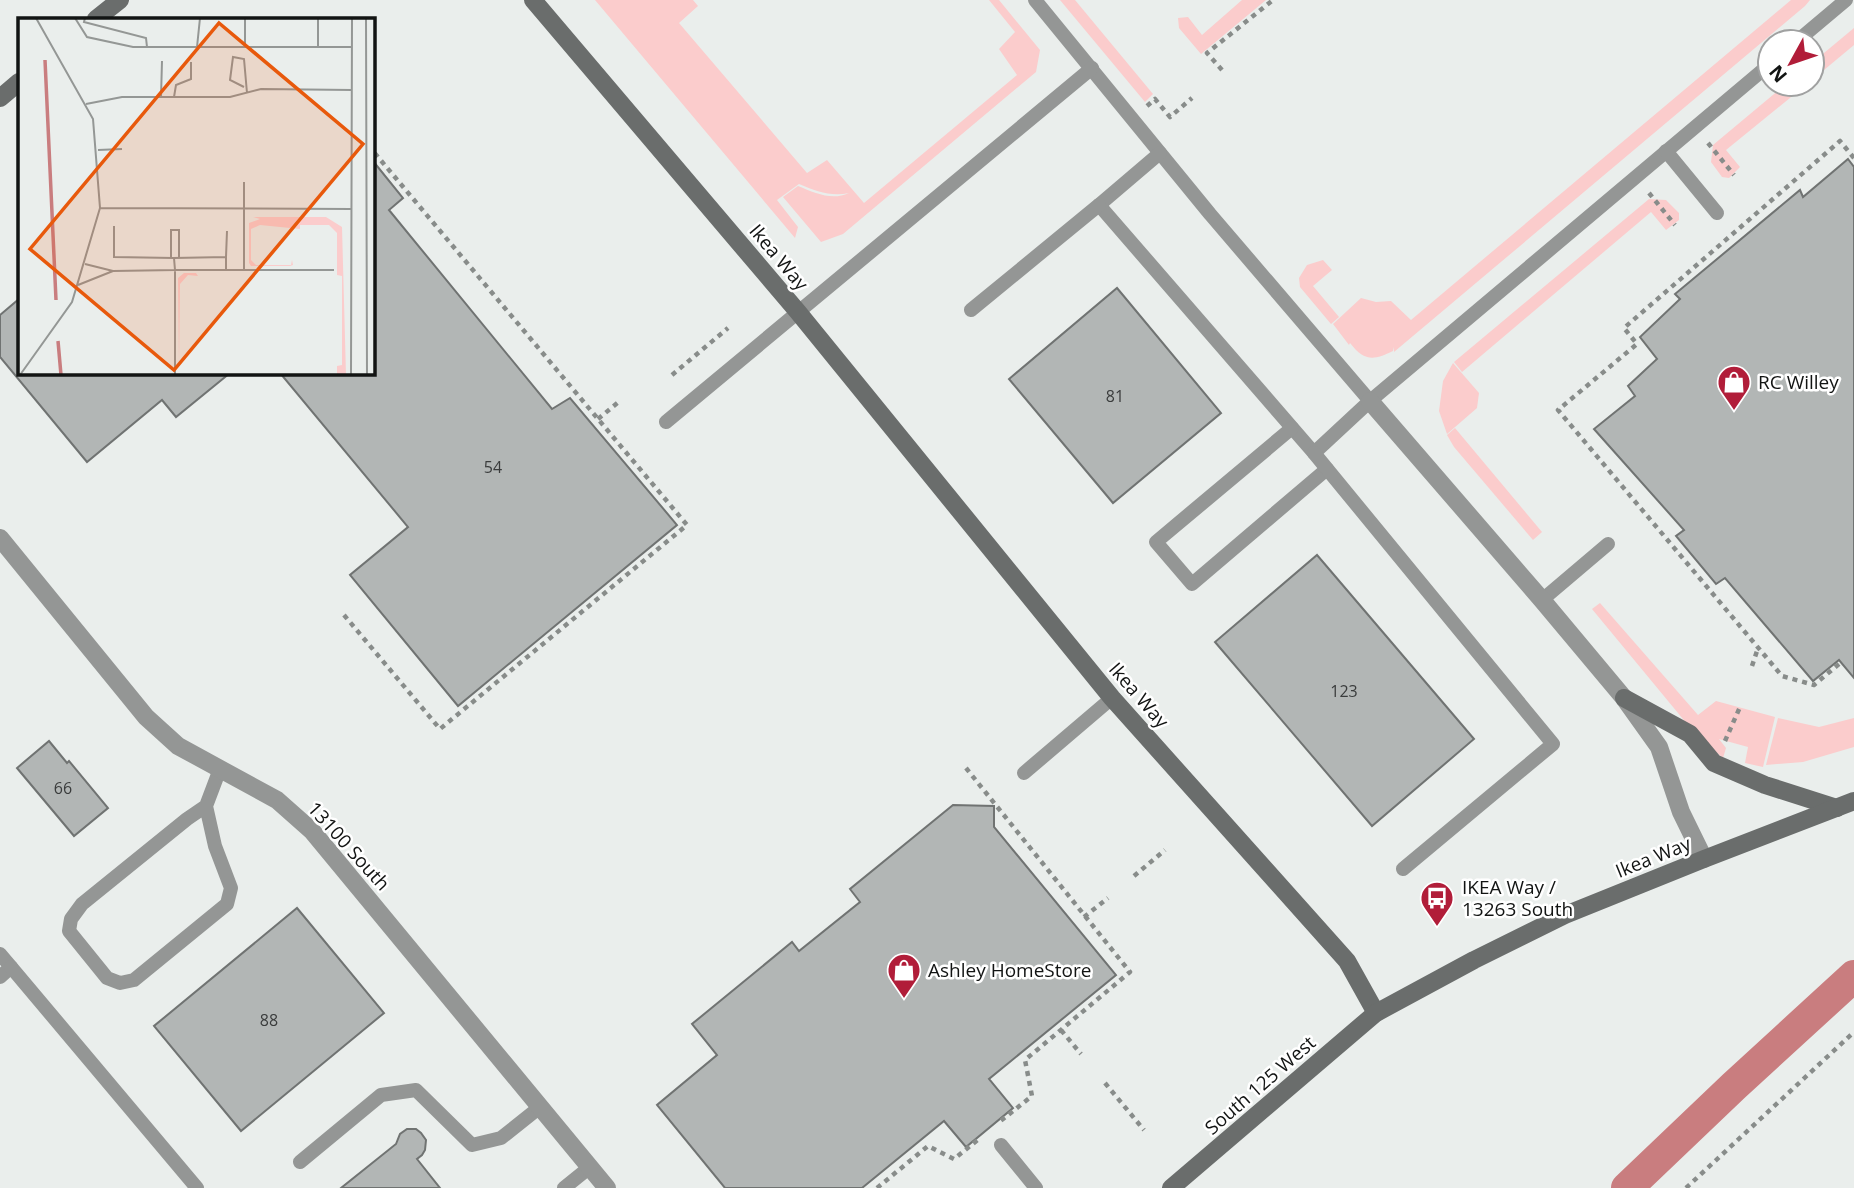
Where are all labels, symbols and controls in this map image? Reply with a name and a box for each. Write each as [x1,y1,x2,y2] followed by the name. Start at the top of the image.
[18,18,374,374] inset map
[1756,28,1826,98] north arrow
[1763,60,1793,88] text: N
[744,218,815,296] street label: Ikea Way
[1715,363,1753,412] shop icon: RC Willey
[1758,369,1839,395] place label: RC Willey
[1106,385,1124,407] house number: 81
[484,456,502,478] house number: 54
[1103,657,1175,734] street label: Ikea Way
[1330,680,1358,702] house number: 123
[54,777,72,799] house number: 66
[302,796,396,896] street label: 13100 South
[1611,830,1695,884] street label: Ikea Way
[1462,874,1573,922] place label: IKEA Way / 13263 South
[1418,879,1456,928] bus stop icon: IKEA Way / 13263 South
[885,951,923,1000] shop icon: Ashley HomeStore
[928,957,1091,983] place label: Ashley HomeStore
[260,1009,278,1031] house number: 88
[1199,1030,1321,1140] street label: South 125 West

